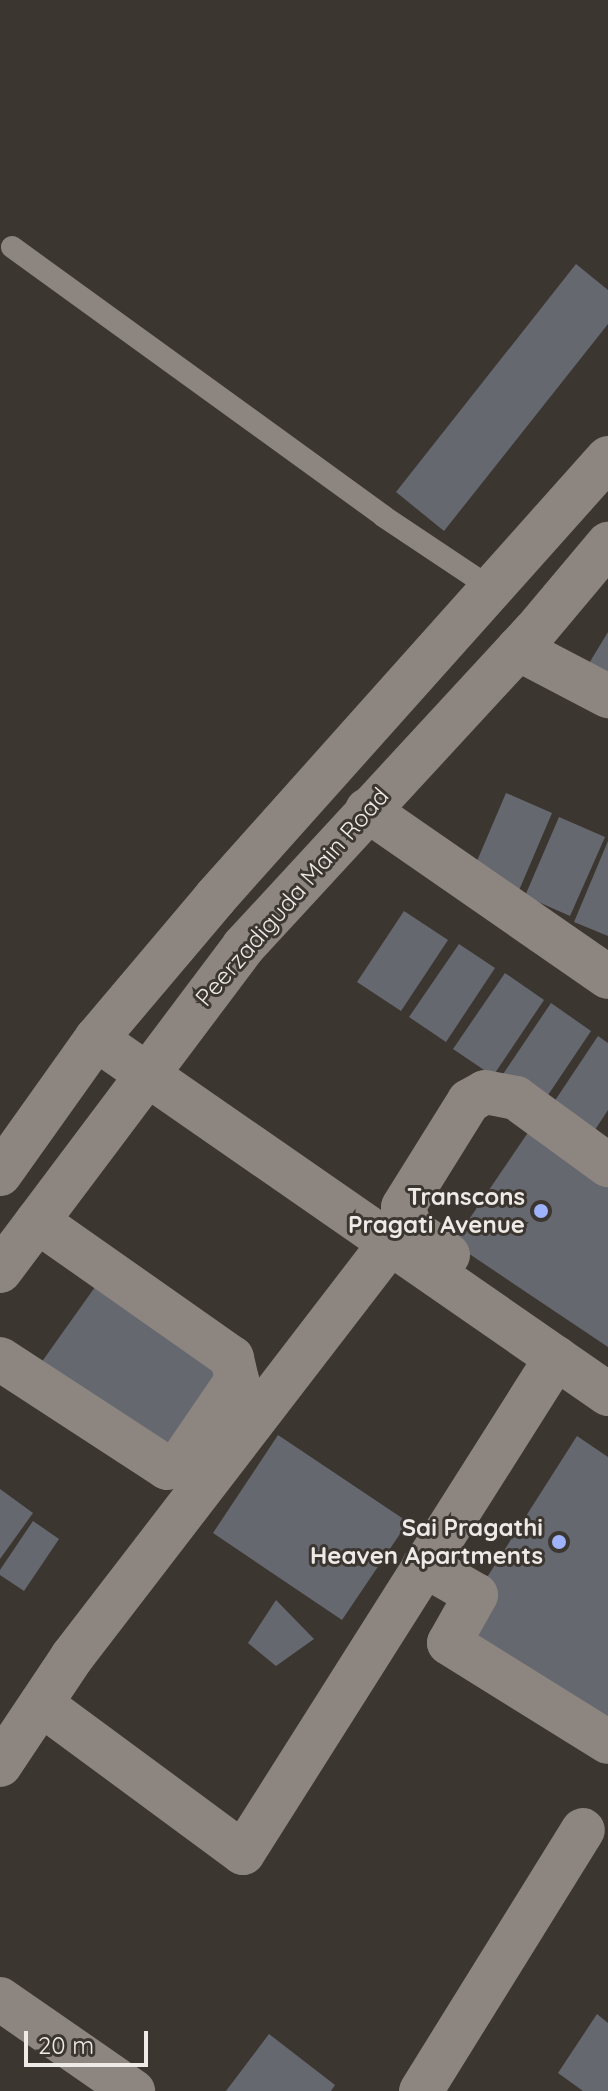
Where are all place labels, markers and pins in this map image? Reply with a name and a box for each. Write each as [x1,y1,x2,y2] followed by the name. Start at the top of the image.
[348,1183,525,1239] place label: Transcons Pragati Avenue
[532,1202,550,1220] marker: Transcons Pragati Avenue
[310,1514,543,1570] place label: Sai Pragathi Heaven Apartments
[550,1533,568,1551] marker: Sai Pragathi Heaven Apartments

